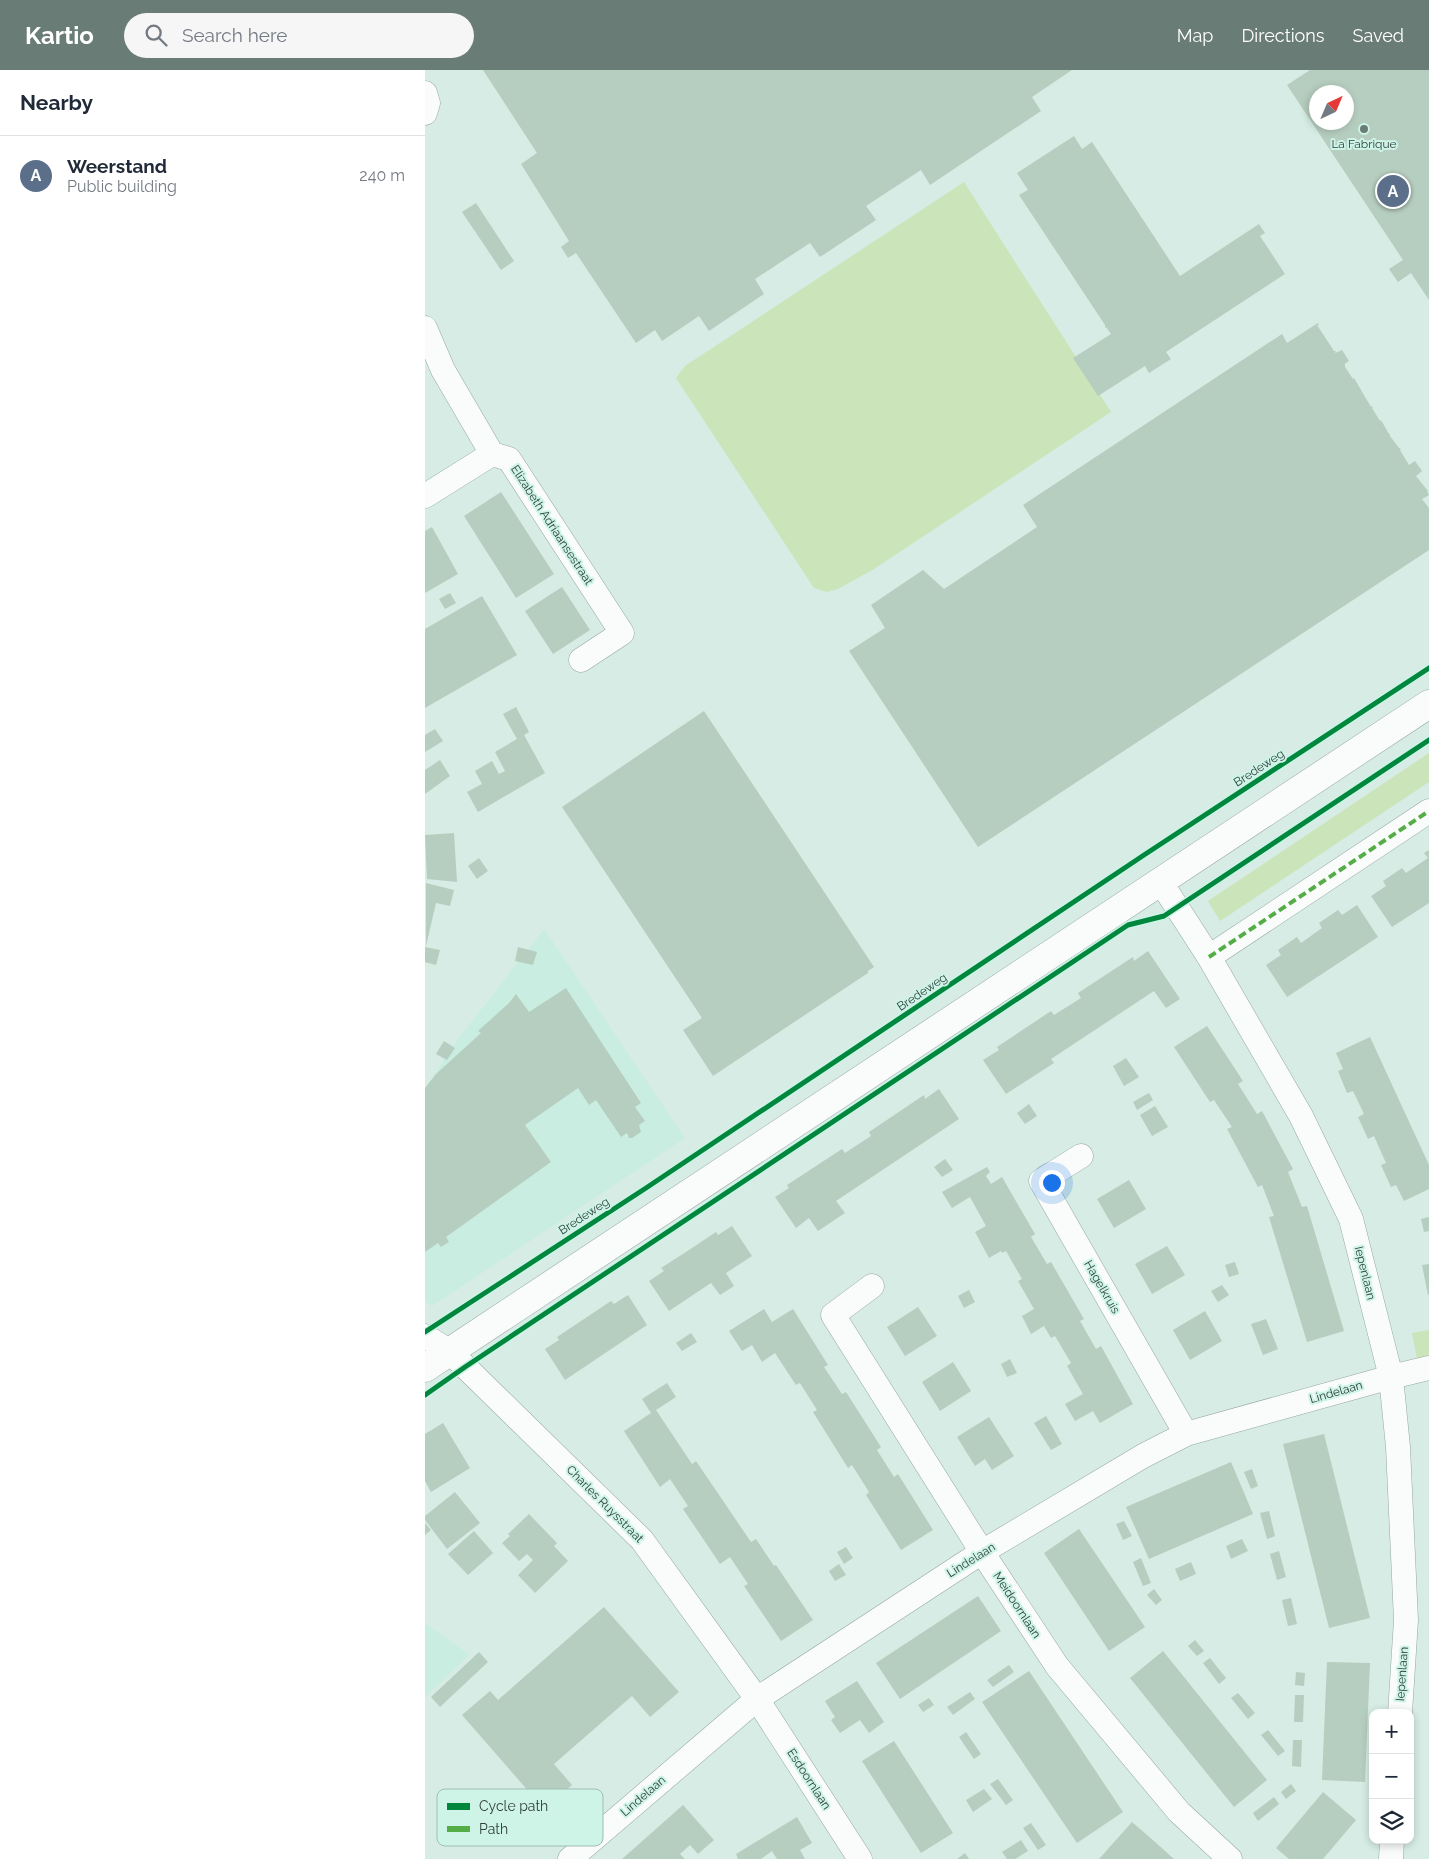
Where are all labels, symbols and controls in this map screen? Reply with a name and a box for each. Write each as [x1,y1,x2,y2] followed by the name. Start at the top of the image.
[124,13,474,58] search box
[25,21,94,50] text: Kartio
[142,21,170,49] icon: search
[182,24,287,46] text: Search here
[1177,25,1213,46] text: Map
[1241,25,1325,46] text: Directions
[1353,25,1404,46] text: Saved
[1309,85,1354,130] north arrow
[20,90,93,115] text: Nearby
[1358,123,1370,135] marker: La Fabrique
[1331,137,1397,151] place label: La Fabrique
[67,155,167,177] text: Weerstand
[31,166,41,185] text: A
[359,166,405,185] text: 240 m
[1377,172,1409,210] pin: A
[67,177,177,196] text: Public building
[508,463,596,587] street label: Elizabeth Adriaansestraat
[1231,746,1287,790] street label: Bredeweg
[894,970,950,1014] street label: Bredeweg
[1039,1170,1065,1196] your location
[556,1194,612,1238] street label: Bredeweg
[1352,1245,1378,1301] street label: Iepenlaan
[1081,1258,1123,1316] street label: Hagelkruis
[1308,1378,1364,1406] street label: Lindelaan
[564,1463,646,1545] street label: Charles Ruysstraat
[944,1540,998,1580] street label: Lindelaan
[990,1569,1044,1641] street label: Meidoornlaan
[1393,1646,1411,1702] street label: Iepenlaan
[1369,1709,1414,1844] map controls
[1369,1709,1414,1754] button: +
[784,1746,834,1812] street label: Esdoornlaan
[1369,1754,1414,1799] button: −
[618,1773,668,1819] street label: Lindelaan
[437,1789,603,1846] legend
[479,1798,548,1814] text: Cycle path
[1369,1799,1414,1844] button: layers
[479,1821,508,1837] text: Path

